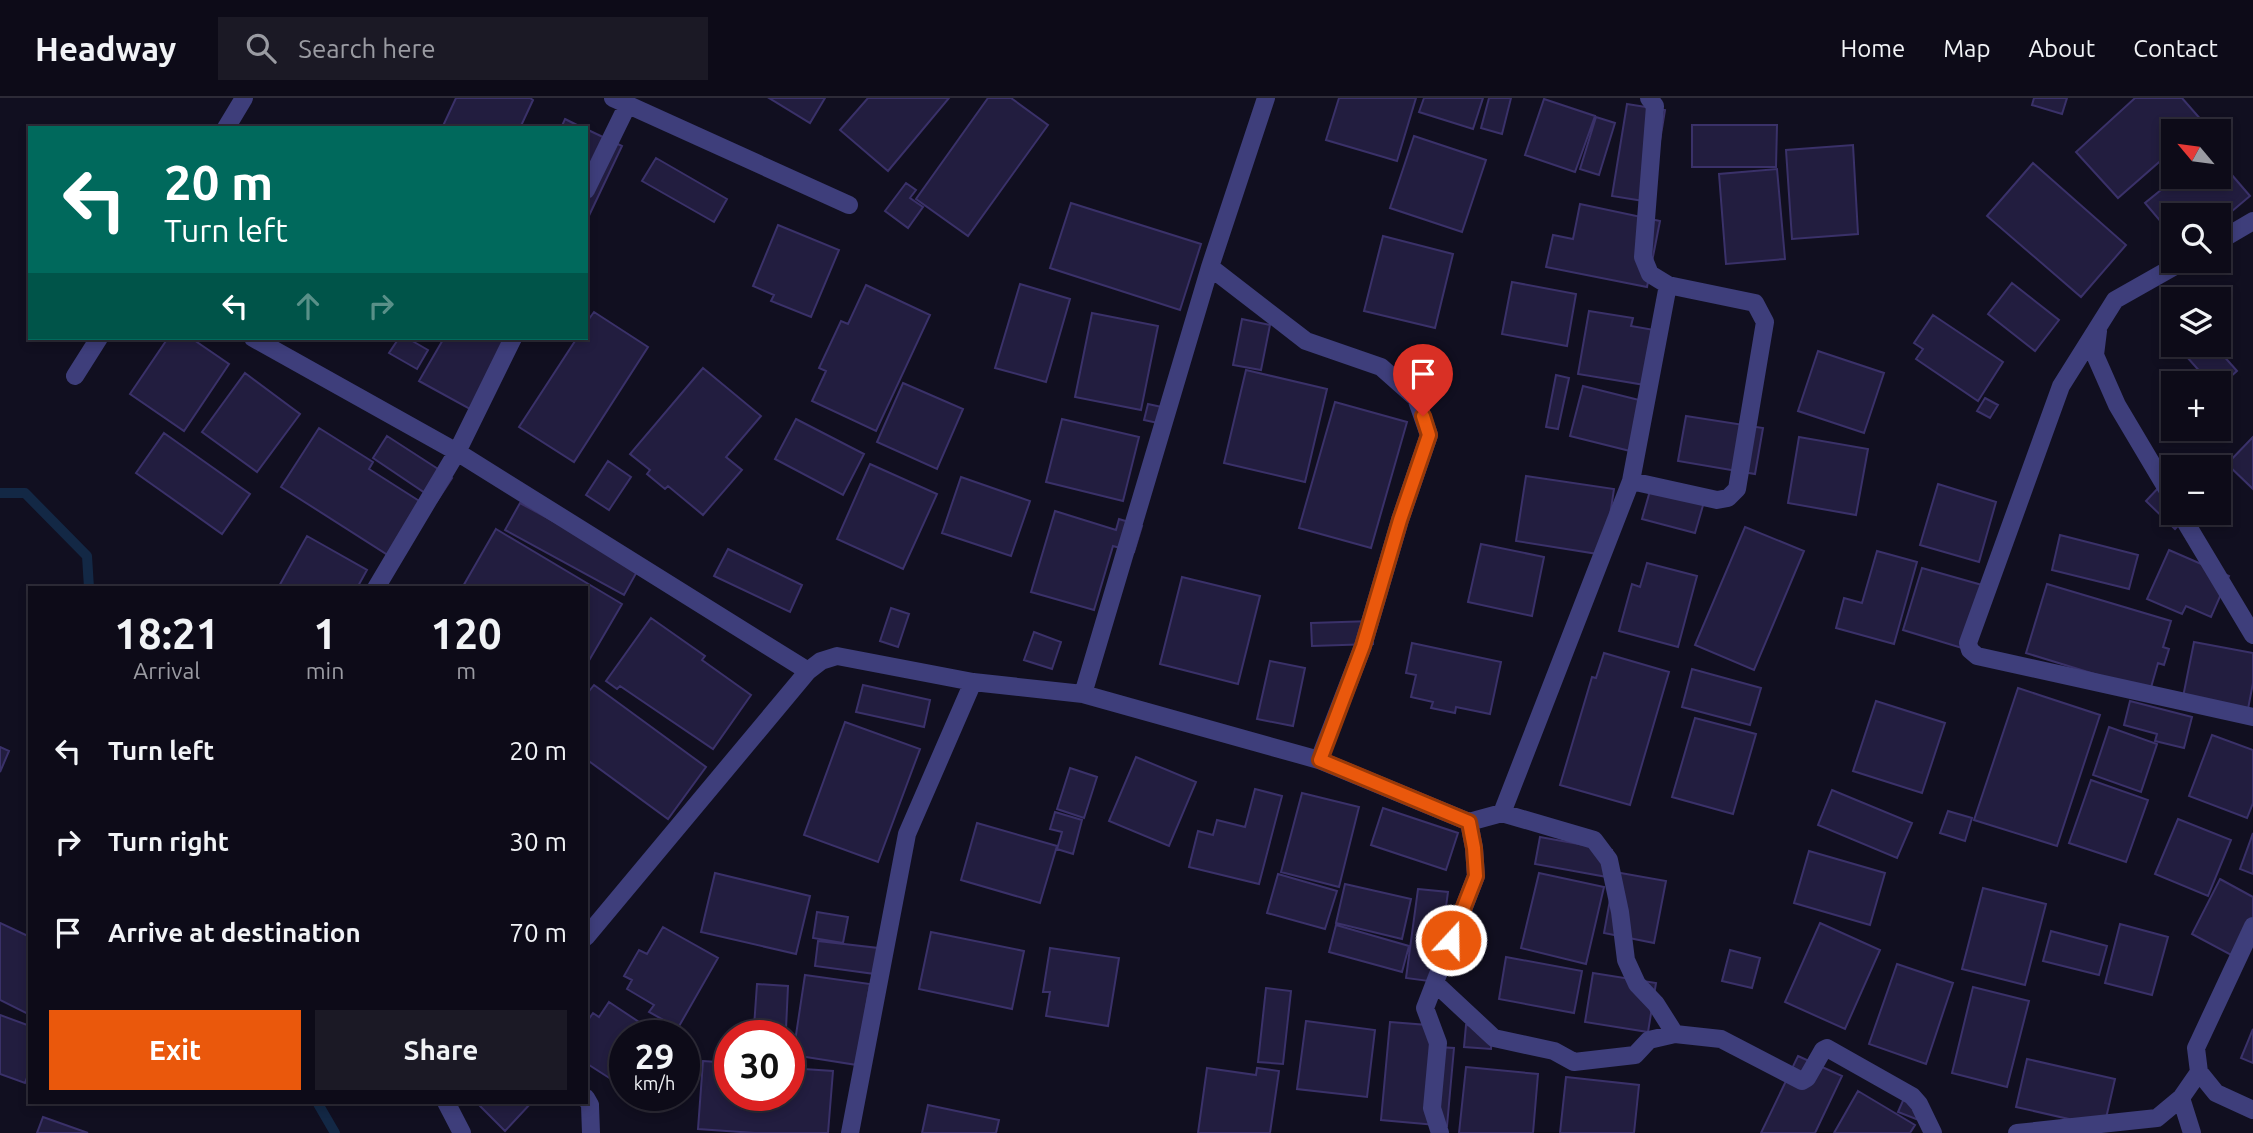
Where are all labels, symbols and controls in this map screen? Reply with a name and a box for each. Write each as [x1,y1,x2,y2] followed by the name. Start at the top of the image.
[218,17,708,80] search box
[242,29,280,67] icon: search
[35,30,176,67] text: Headway
[298,34,436,63] text: Search here
[1840,35,1905,62] text: Home
[1943,35,1990,62] text: Map
[2028,35,2095,62] text: About
[2133,35,2218,62] text: Contact
[2161,119,2231,189] north arrow
[2161,119,2231,525] map controls
[49,154,140,245] icon: left
[164,154,273,209] text: 20 m
[2161,203,2231,273] button: search
[164,212,288,248] text: Turn left
[216,287,254,325] icon: left
[289,287,327,325] icon: ahead
[362,287,400,325] icon: right
[2161,287,2231,357] button: layers
[1393,344,1453,416] pin
[1404,355,1442,393] icon: arrive
[2161,371,2231,441] button: +
[2161,455,2231,525] button: −
[114,610,219,657] text: 18:21
[313,610,337,657] text: 1
[431,610,502,657] text: 120
[133,658,200,683] text: Arrival
[306,658,344,683] text: min
[456,658,476,683] text: m
[49,732,87,770] icon: left
[108,736,214,765] text: Turn left
[509,736,567,765] text: 20 m
[49,823,87,861] icon: right
[108,827,229,856] text: Turn right
[509,827,567,856] text: 30 m
[1414,903,1488,977] position arrow
[49,914,87,952] icon: arrive
[108,918,361,947] text: Arrive at destination
[509,918,567,947] text: 70 m
[49,1010,301,1090] button: Exit
[315,1010,567,1090] button: Share
[714,1020,805,1111] speed limit sign: 30
[635,1036,674,1076] text: 29
[634,1073,675,1093] text: km/h

